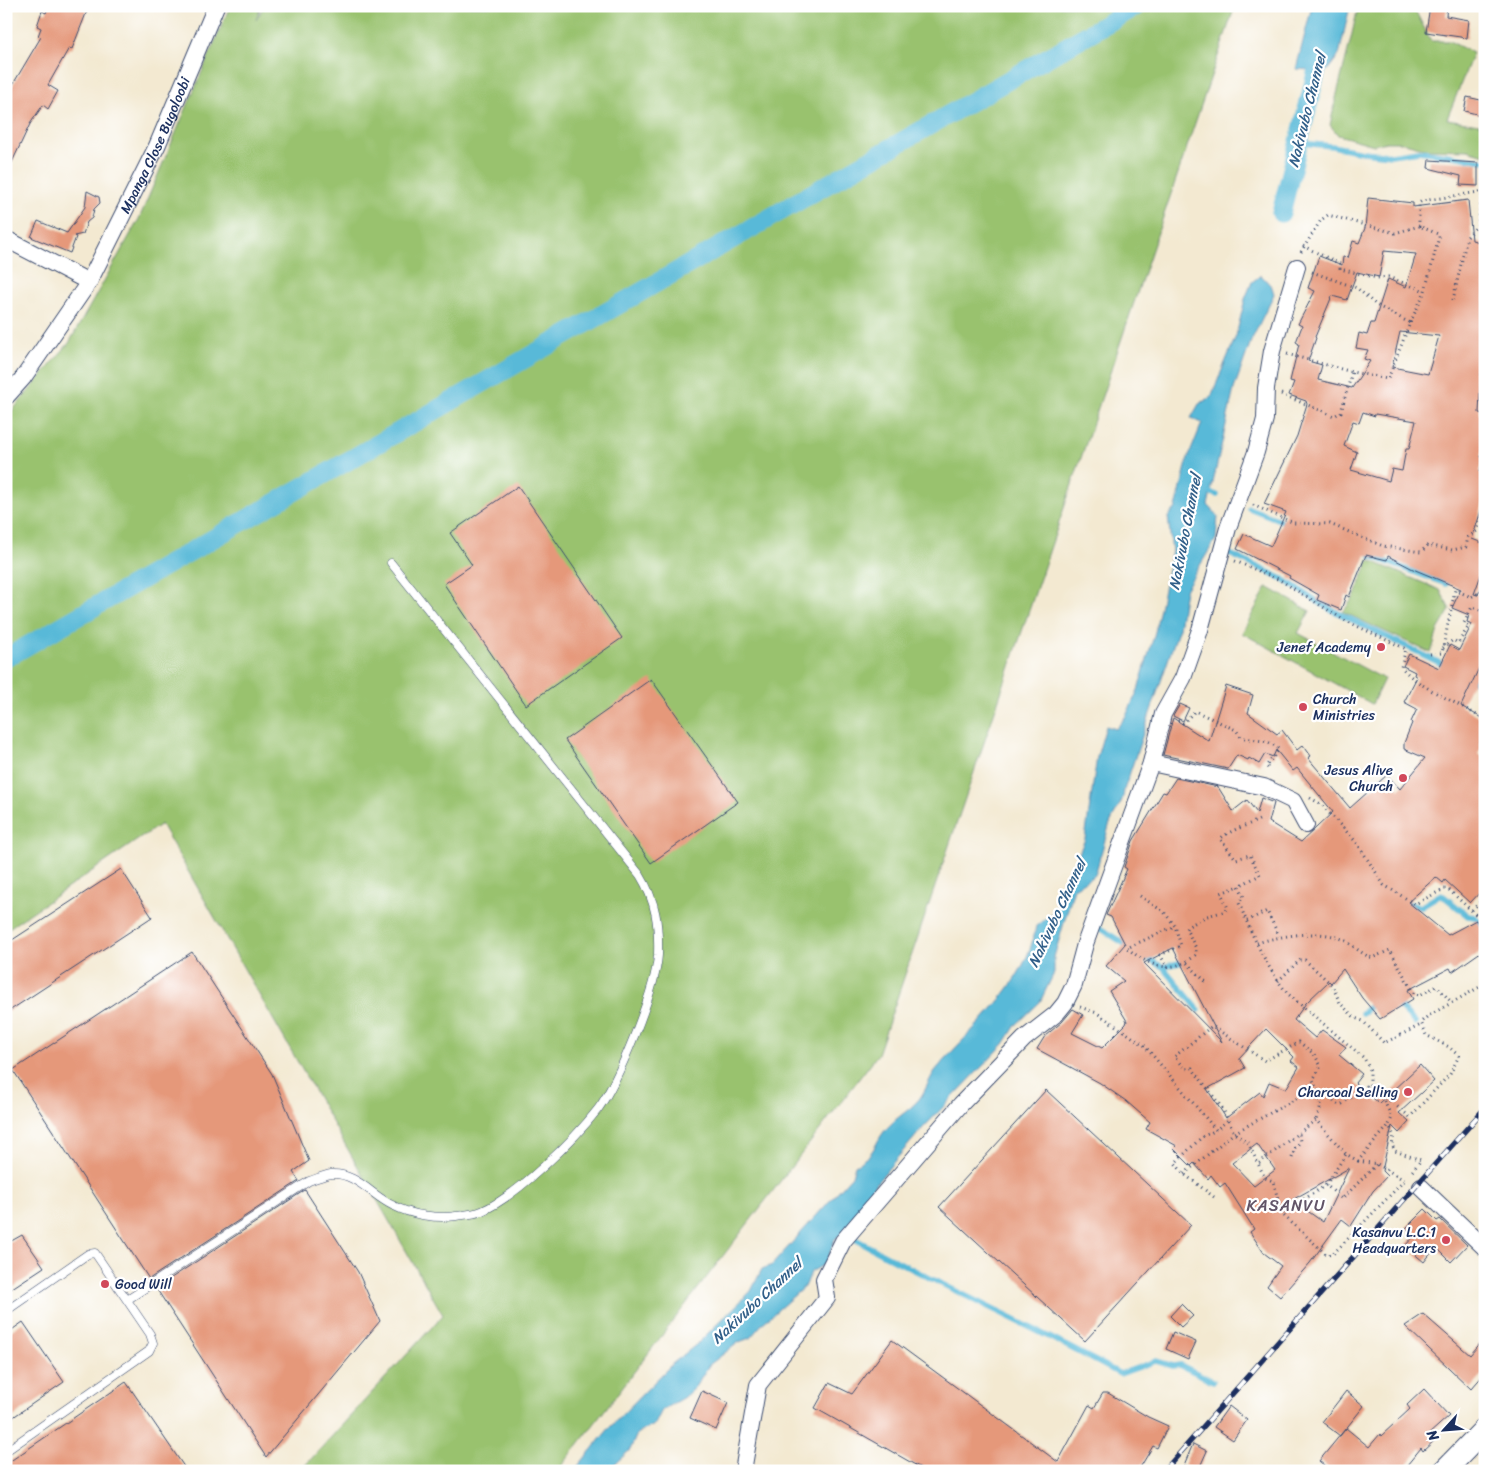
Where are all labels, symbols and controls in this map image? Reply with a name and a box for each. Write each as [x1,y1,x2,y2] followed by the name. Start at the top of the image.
[1280,46,1335,170] water label: Nakivubo Channel
[113,72,198,218] street label: Mpanga Close Bugoloobi
[1161,468,1210,592] water label: Nakivubo Channel
[1276,635,1372,660] place label: Jenef Academy
[1375,641,1387,653] marker: Jenef Academy
[1313,687,1376,728] place label: Church Ministries
[1297,701,1309,713] marker: Church Ministries
[1323,758,1393,799] place label: Jesus Alive Church
[1397,772,1409,784] marker: Jesus Alive Church
[1020,851,1095,972] water label: Nakivubo Channel
[1298,1080,1398,1105] place label: Charcoal Selling
[1402,1086,1414,1098] marker: Charcoal Selling
[1247,1191,1325,1220] district label: KASANVU
[1352,1220,1436,1261] place label: Kasanvu L.C.1 Headquarters
[1440,1234,1452,1246] marker: Kasanvu L.C.1 Headquarters
[705,1249,811,1350] water label: Nakivubo Channel
[115,1272,173,1297] place label: Good Will
[99,1278,111,1290] marker: Good Will
[1418,1404,1468,1454] north arrow
[1419,1425,1447,1446] text: N

